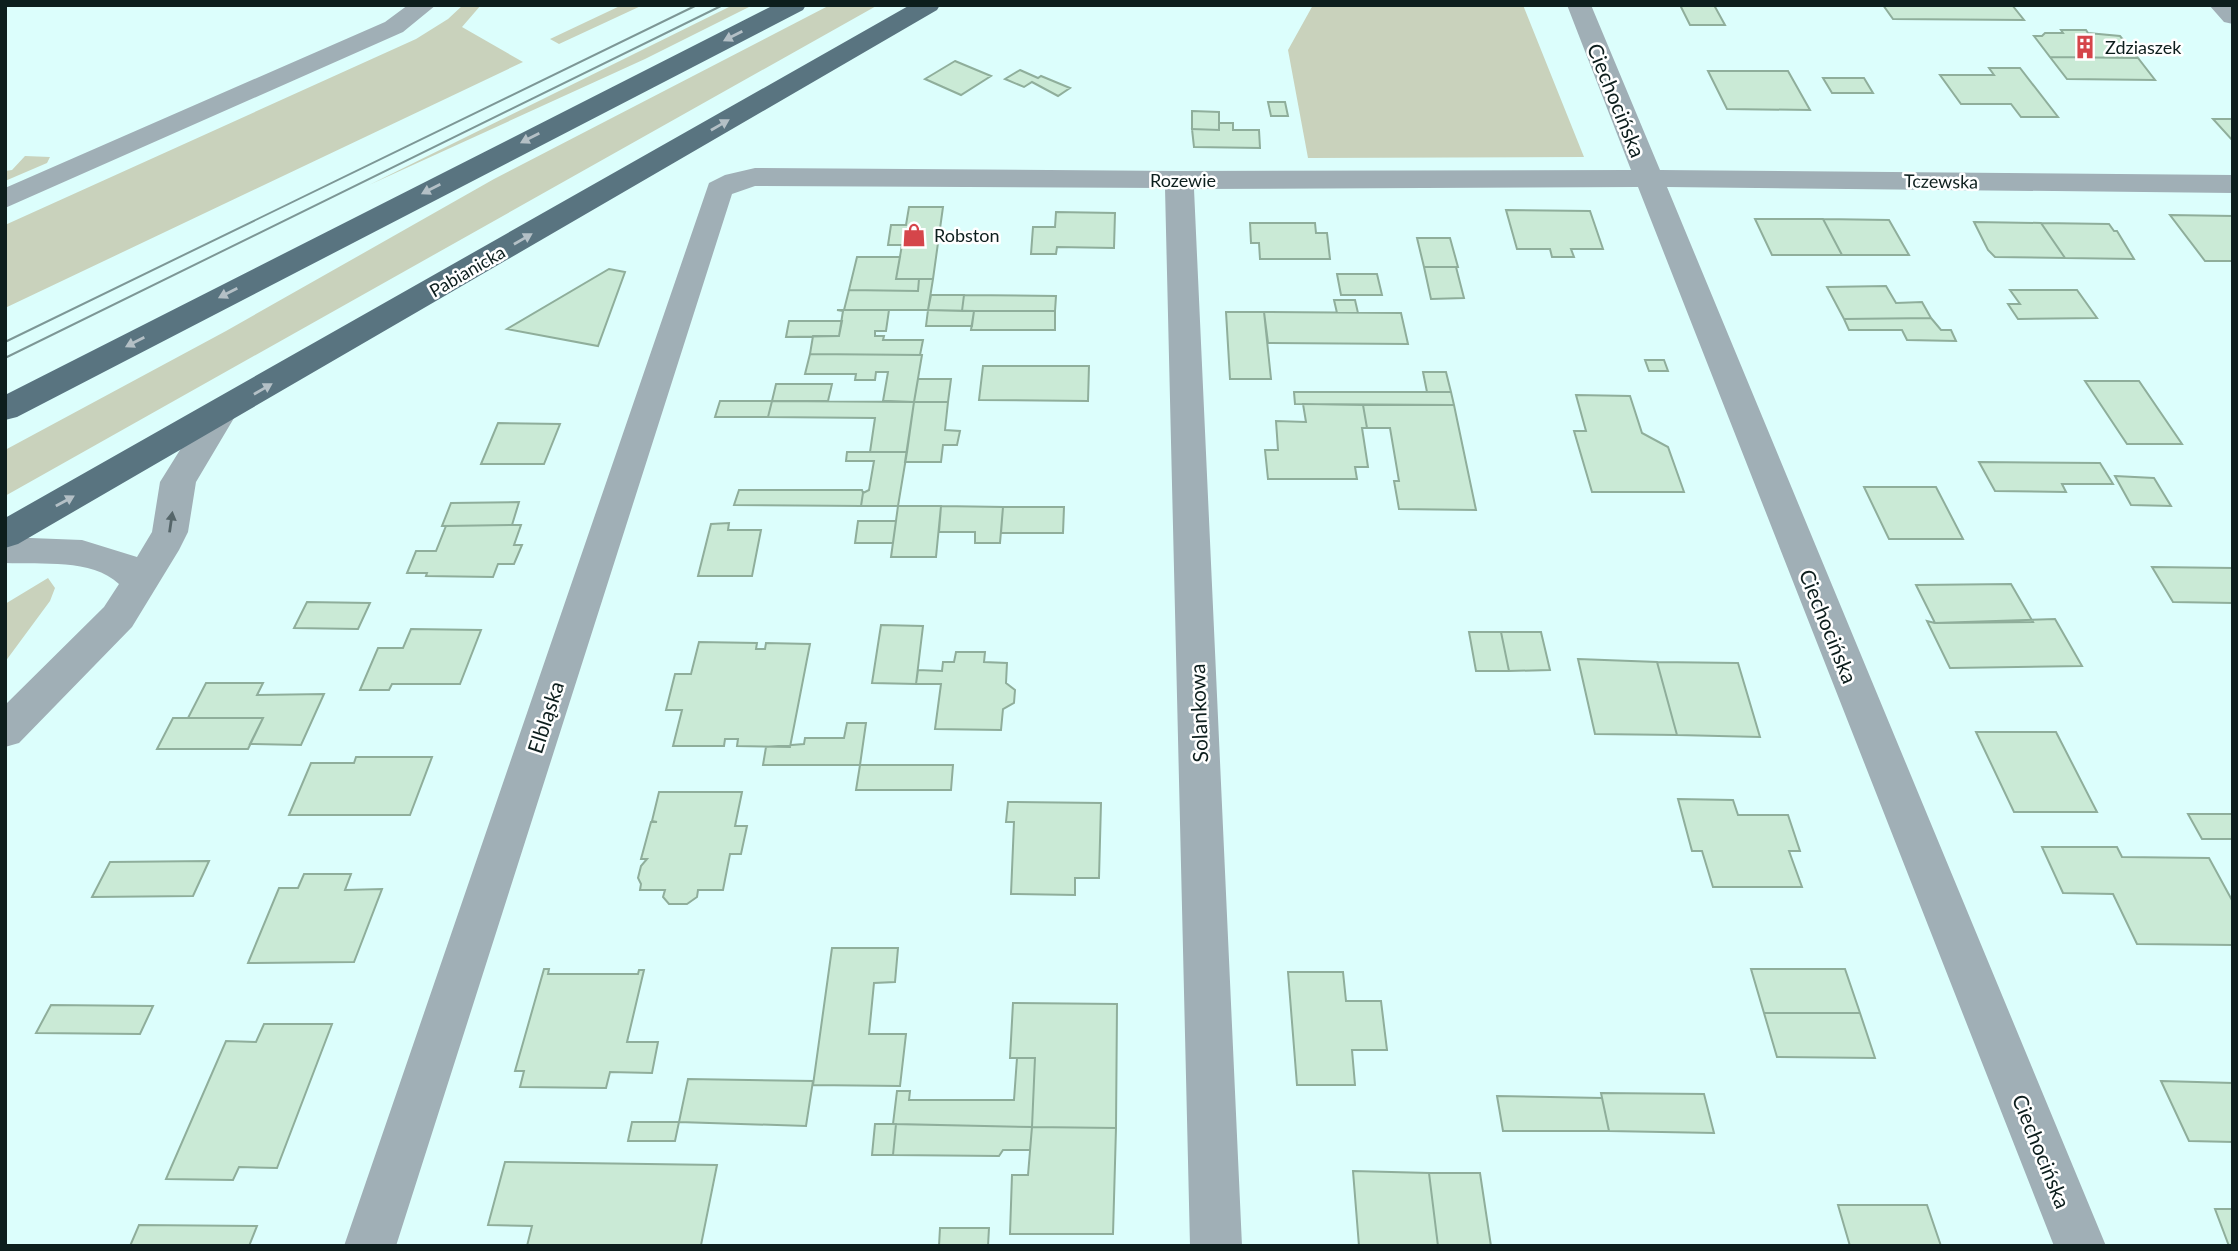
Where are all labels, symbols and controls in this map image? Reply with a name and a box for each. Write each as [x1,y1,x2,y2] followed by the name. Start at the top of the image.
[723,30,743,41] one-way arrow
[2071,33,2099,61] building icon: Zdziaszek
[2105,36,2182,58] place label: Zdziaszek
[1583,39,1651,161] street label: Ciechocińska
[711,119,730,131] one-way arrow
[520,133,540,144] one-way arrow
[1150,169,1216,191] street label: Rozewie
[1904,169,1978,193] street label: Tczewska
[420,183,440,195] one-way arrow
[900,221,928,249] shop icon: Robston
[934,224,999,246] place label: Robston
[514,232,533,245] one-way arrow
[425,241,509,301] street label: Pabianicka
[218,288,238,299] one-way arrow
[125,336,145,347] one-way arrow
[253,383,272,395] one-way arrow
[55,495,74,507] one-way arrow
[166,510,177,532] one-way arrow
[1795,565,1863,687] street label: Ciechocińska
[1184,663,1212,763] street label: Solankowa
[522,678,568,756] street label: Elbląska
[2008,1090,2076,1212] street label: Ciechocińska

